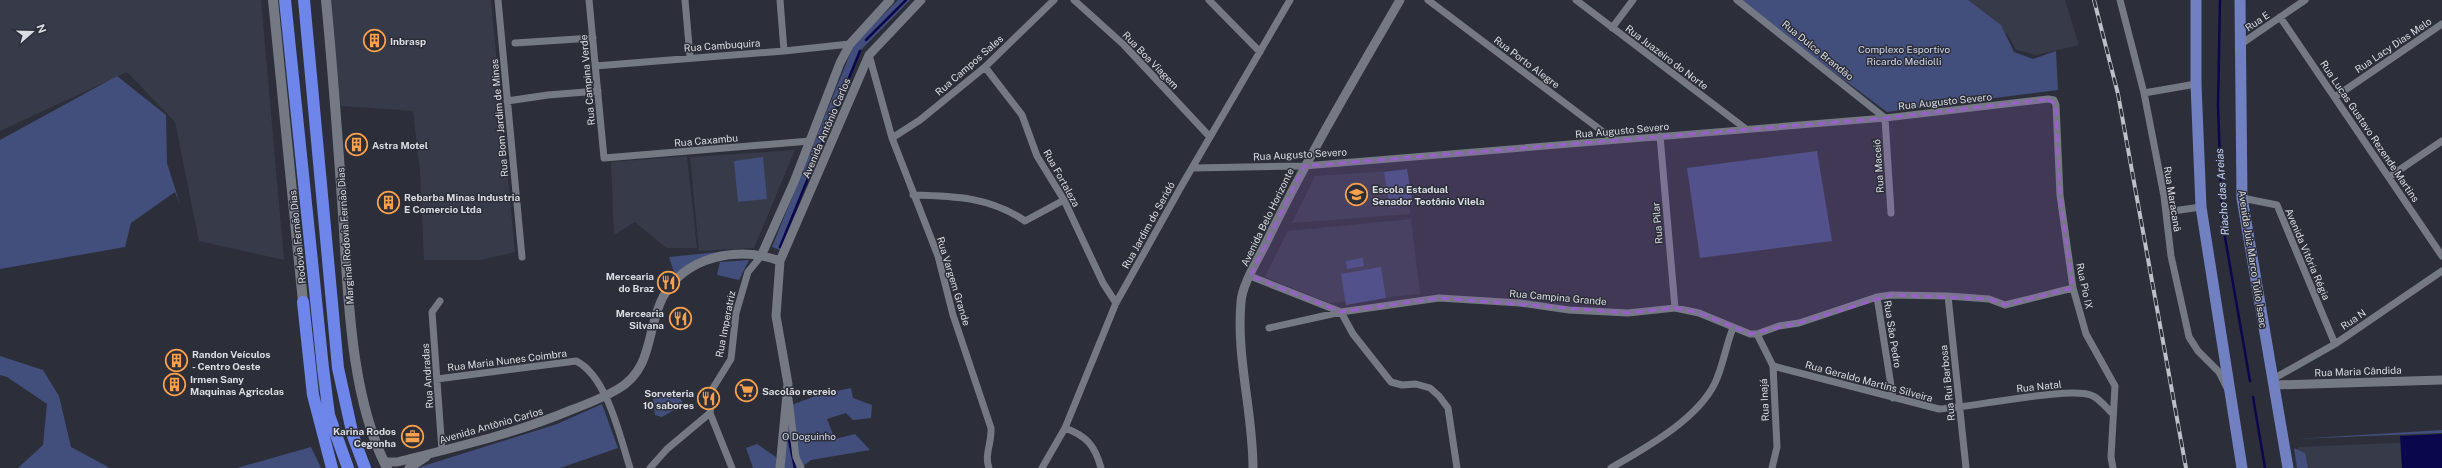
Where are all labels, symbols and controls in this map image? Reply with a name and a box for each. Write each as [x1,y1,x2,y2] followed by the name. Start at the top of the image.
[2243,9,2271,33] street label: Rua E
[12,12,52,52] north arrow
[2352,15,2434,75] street label: Rua Lacy Dias Melo
[1780,18,1856,83] street label: Rua Dulce Brandão
[34,22,49,35] text: N
[1623,22,1711,92] street label: Rua Juazeiro do Norte
[362,28,388,54] building icon: Inbrasp
[1120,29,1182,91] street label: Rua Boa Viagem
[933,32,1005,98] street label: Rua Campos Sales
[1492,33,1562,91] street label: Rua Porto Alegre
[577,34,597,126] street label: Rua Campina Verde
[390,35,426,47] place label: Inbrasp
[683,36,761,54] street label: Rua Cambuquira
[1858,43,1950,67] park label: Complexo Esportivo Ricardo Mediolli
[2318,58,2422,204] street label: Rua Lucas Gustavo Rezende Martins
[488,59,510,177] street label: Rua Bom Jardim de Minas
[800,76,852,180] street label: Avenida Antônio Carlos
[1898,90,1993,112] street label: Rua Augusto Severo
[1575,120,1670,140] street label: Rua Augusto Severo
[674,131,739,149] street label: Rua Caxambu
[344,132,370,158] building icon: Astra Motel
[1870,138,1886,193] street label: Rua Maceió
[372,139,428,151] place label: Astra Motel
[1253,146,1348,162] street label: Rua Augusto Severo
[1041,147,1083,209] street label: Rua Fortaleza
[2213,147,2231,236] water label: Riacho das Areias
[2162,165,2184,233] street label: Rua Maracanã
[1238,166,1296,268] street label: Avenida Belo Horizonte
[334,167,356,305] street label: Marginal Rodovia Fernão Dias
[1119,179,1177,271] street label: Rua Jardim do Seridó
[1344,182,1370,208] school or university icon: Escola Estadual Senador Teotônio Vilela
[1372,183,1485,207] place label: Escola Estadual Senador Teotônio Vilela
[2236,189,2270,329] street label: Avenida Juiz Marco Túlio Isaac
[286,190,308,284] street label: Rodovia Fernão Dias
[376,190,402,216] building icon: Rebarba Minas Industria E Comercio Ltda
[404,191,520,215] place label: Rebarba Minas Industria E Comercio Ltda
[1649,202,1665,244] street label: Rua Pilar
[2283,206,2333,302] street label: Avenida Vitória Régia
[935,235,973,327] street label: Rua Vargem Grande
[2074,262,2096,310] street label: Rua Pio IX
[656,269,682,295] restaurant icon: Mercearia do Braz
[606,270,654,294] place label: Mercearia do Braz
[1509,287,1607,307] street label: Rua Campina Grande
[713,289,737,358] street label: Rua Imperatriz
[1882,299,1904,369] street label: Rua São Pedro
[667,306,693,332] restaurant icon: Mercearia Silvana
[2338,306,2368,332] street label: Rua N
[616,307,664,331] place label: Mercearia Silvana
[419,343,435,409] street label: Rua Andradas
[1937,344,1957,422] street label: Rua Rui Barbosa
[164,347,190,373] building icon: Randon Veículos - Centro Oeste
[447,347,567,373] street label: Rua Maria Nunes Coimbra
[192,348,271,372] place label: Randon Veículos - Centro Oeste
[1804,358,1934,404] street label: Rua Geraldo Martins Silveira
[2314,363,2402,379] street label: Rua Maria Cândida
[162,372,188,398] building icon: Irmen Sany Maquinas Agricolas
[190,373,284,397] place label: Irmen Sany Maquinas Agricolas
[733,378,759,404] supermarket icon: Sacolão recreio
[1757,378,1771,422] street label: Rua Inajá
[2016,378,2062,394] street label: Rua Natal
[762,385,836,397] place label: Sacolão recreio
[696,386,722,412] restaurant icon: Sorveteria 10 sabores
[643,387,694,411] place label: Sorveteria 10 sabores
[438,404,544,446] street label: Avenida Antônio Carlos
[399,424,425,450] office icon: Karina Rodos Cegonha
[333,425,396,449] place label: Karina Rodos Cegonha
[782,430,836,442] park label: O Doguinho

